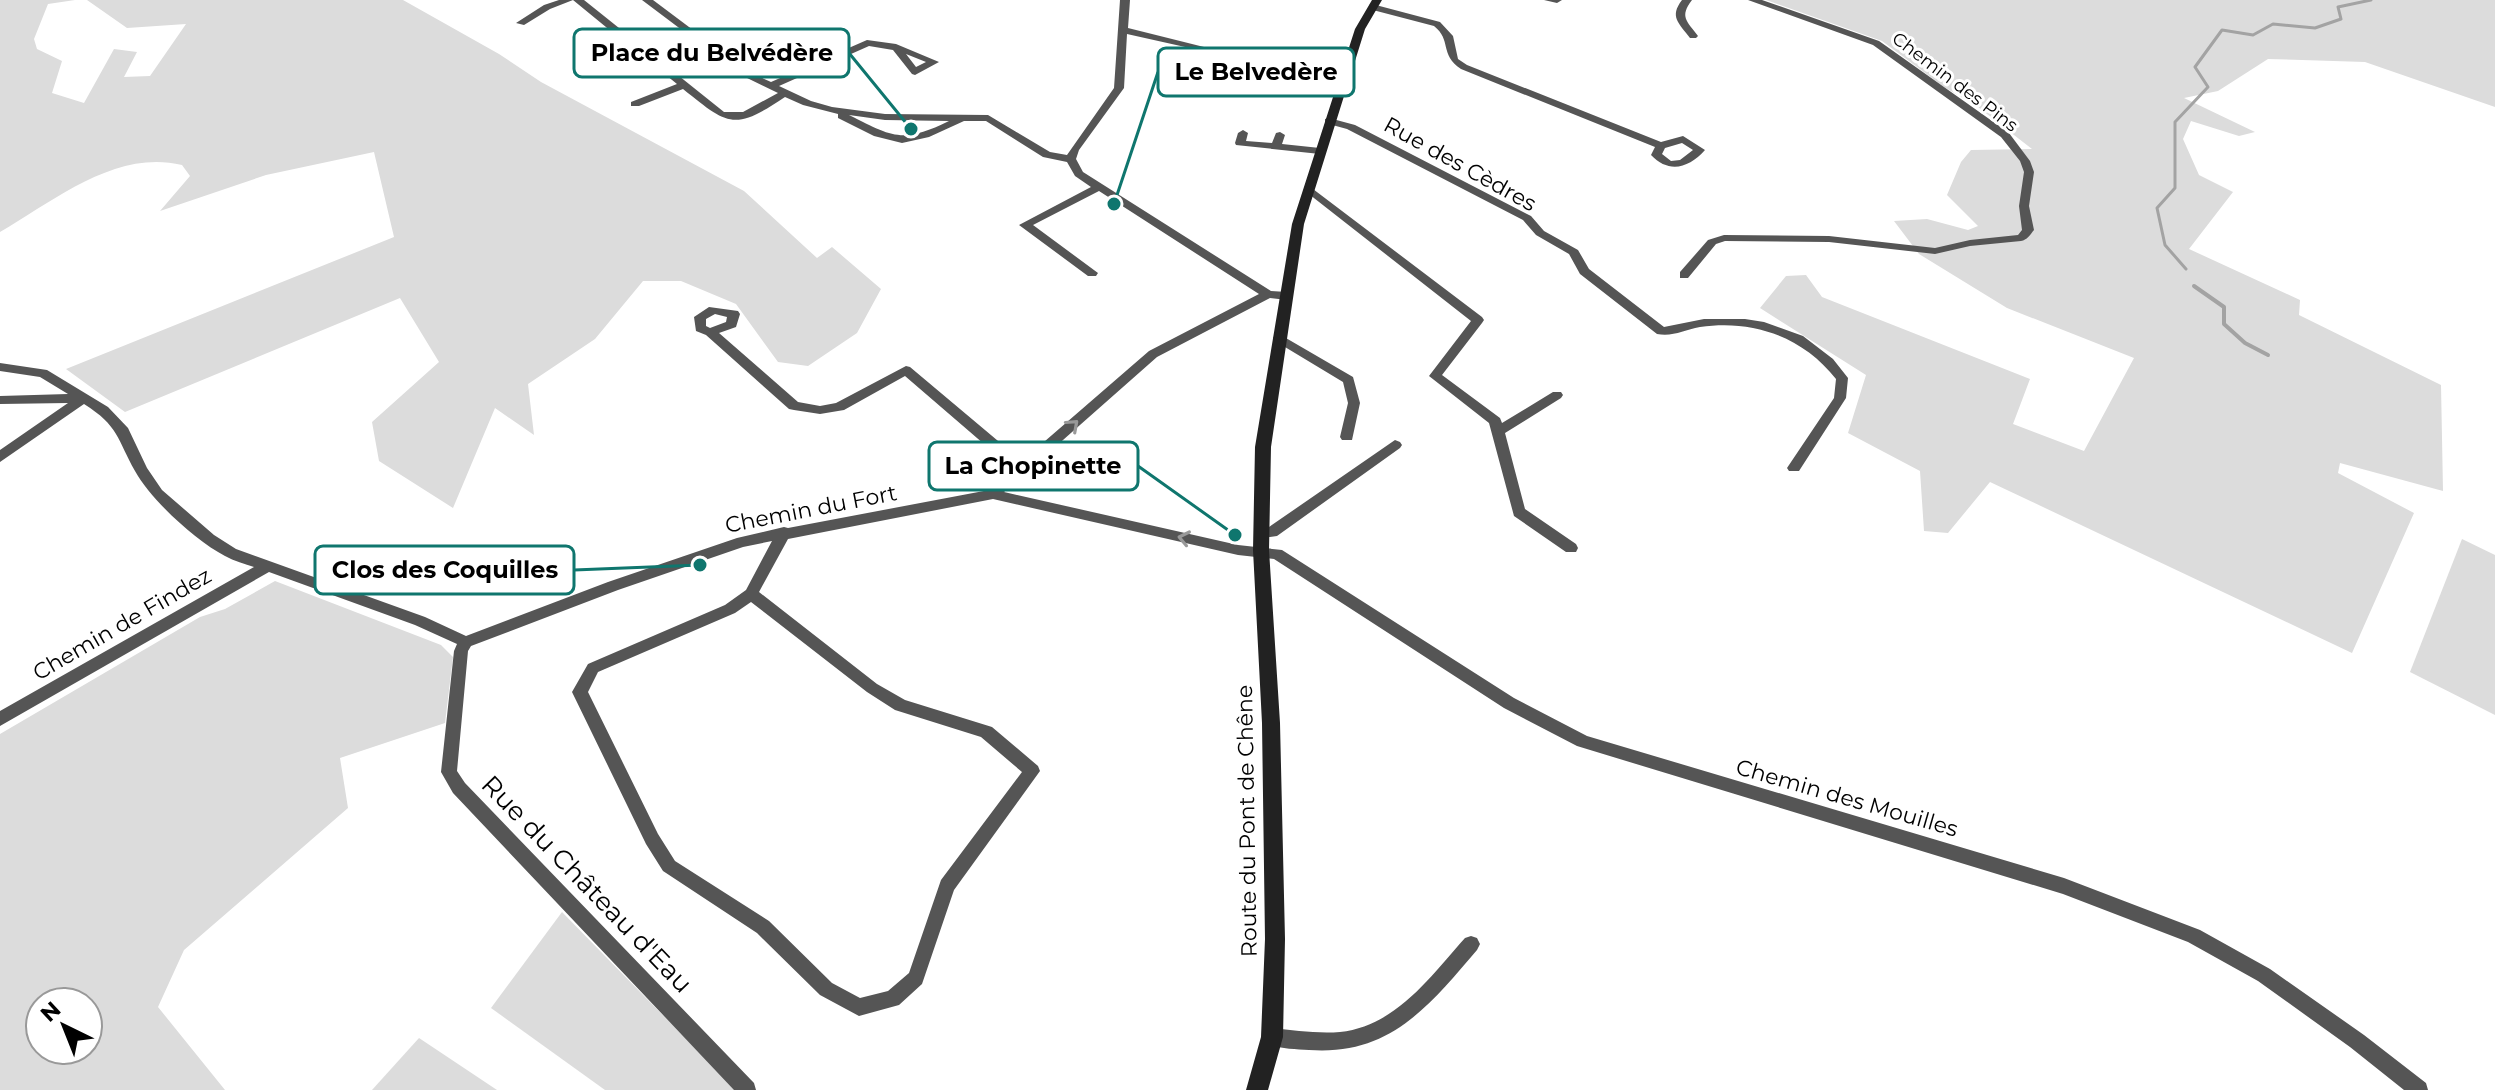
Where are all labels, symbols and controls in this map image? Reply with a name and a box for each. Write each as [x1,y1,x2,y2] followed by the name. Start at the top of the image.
[1888,28,2022,137] street label: Chemin des Pins
[574,29,849,77] callout: Place du Belvédère
[591,38,833,67] text: Place du Belvédère
[1158,48,1354,96] callout: Le Belvedère
[1174,57,1338,86] text: Le Belvedère
[1379,111,1541,217] street label: Rue des Cèdres
[1064,421,1079,435] one-way arrow
[929,442,1138,490] callout: La Chopinette
[945,451,1121,480] text: La Chopinette
[723,479,899,539] street label: Chemin du Fort
[1178,530,1191,547] one-way arrow
[315,546,574,594] callout: Clos des Coquilles
[332,555,558,584] text: Clos des Coquilles
[28,562,216,686] street label: Chemin de Findez
[1231,685,1263,957] street label: Route du Pont de Chêne
[1733,753,1961,843] street label: Chemin des Mouilles
[475,769,699,999] street label: Rue du Château d'Eau
[24,986,104,1066] north arrow
[35,996,66,1028] text: N

